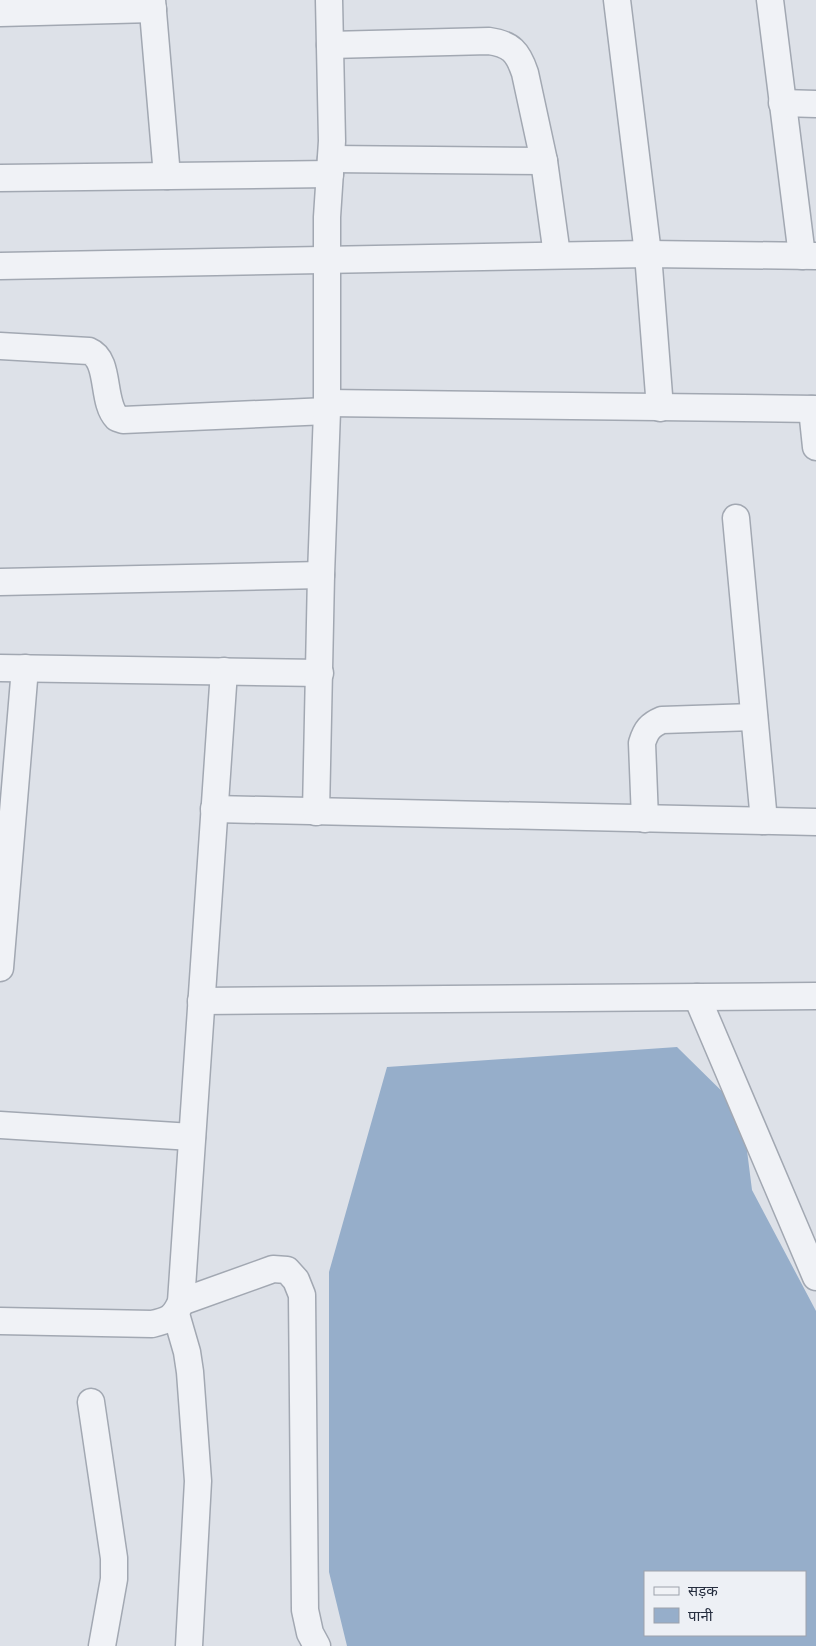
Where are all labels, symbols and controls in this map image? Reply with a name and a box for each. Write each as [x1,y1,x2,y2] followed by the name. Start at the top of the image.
[644,1571,806,1636] legend
[688,1582,718,1600] text: सड़क
[688,1607,714,1625] text: पानी

